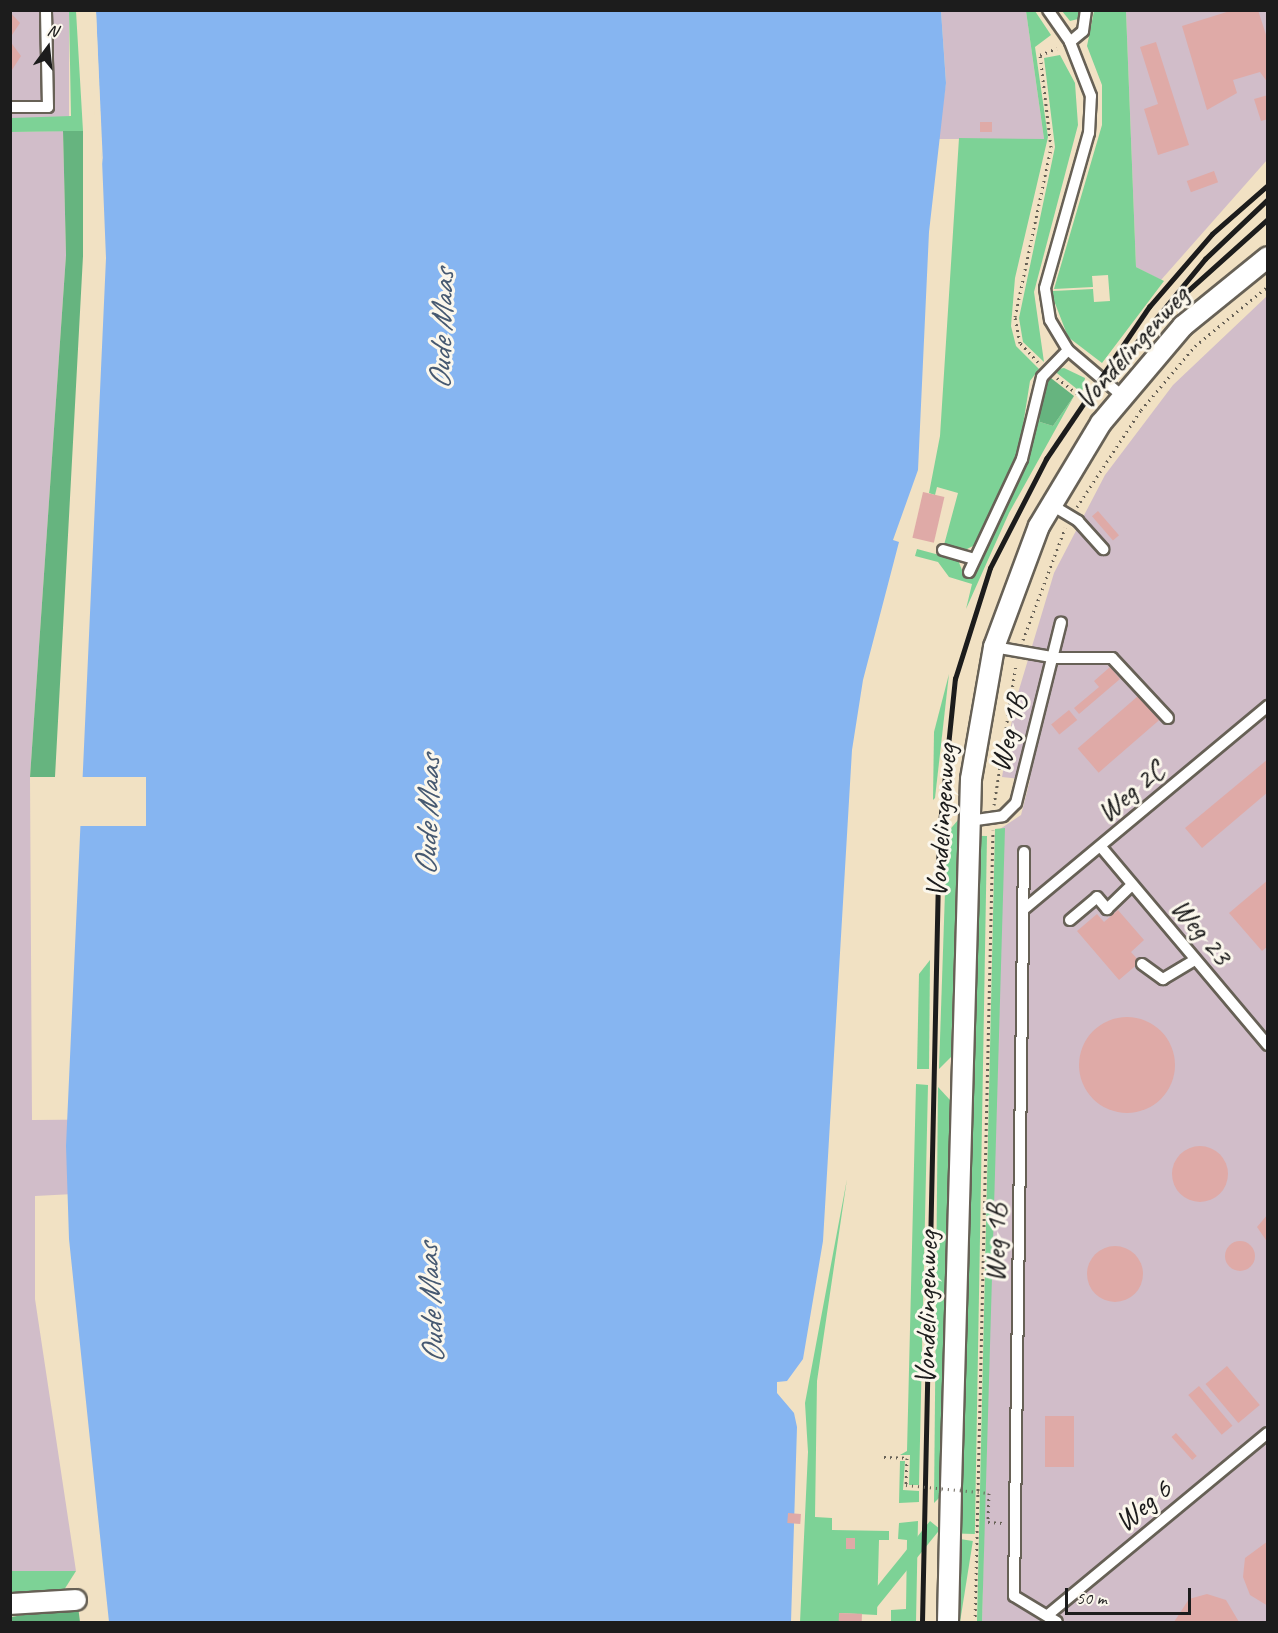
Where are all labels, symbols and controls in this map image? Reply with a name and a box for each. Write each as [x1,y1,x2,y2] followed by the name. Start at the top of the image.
[18,18,78,78] north arrow
[45,20,60,42] text: N
[421,270,463,390] water label: Oude Maas
[1066,278,1196,416] street label: Vondelingenweg
[981,690,1035,776] street label: Weg 1B
[918,743,964,899] street label: Vondelingenweg
[1089,752,1171,830] street label: Weg 2C
[407,756,449,876] water label: Oude Maas
[1164,890,1240,972] street label: Weg 23
[976,1203,1014,1283] street label: Weg 1B
[907,1231,945,1385] street label: Vondelingenweg
[409,1243,453,1365] water label: Oude Maas
[1107,1471,1179,1539] street label: Weg 6
[1068,1576,1194,1614] scale bar
[1076,1587,1107,1609] text: 50 m

